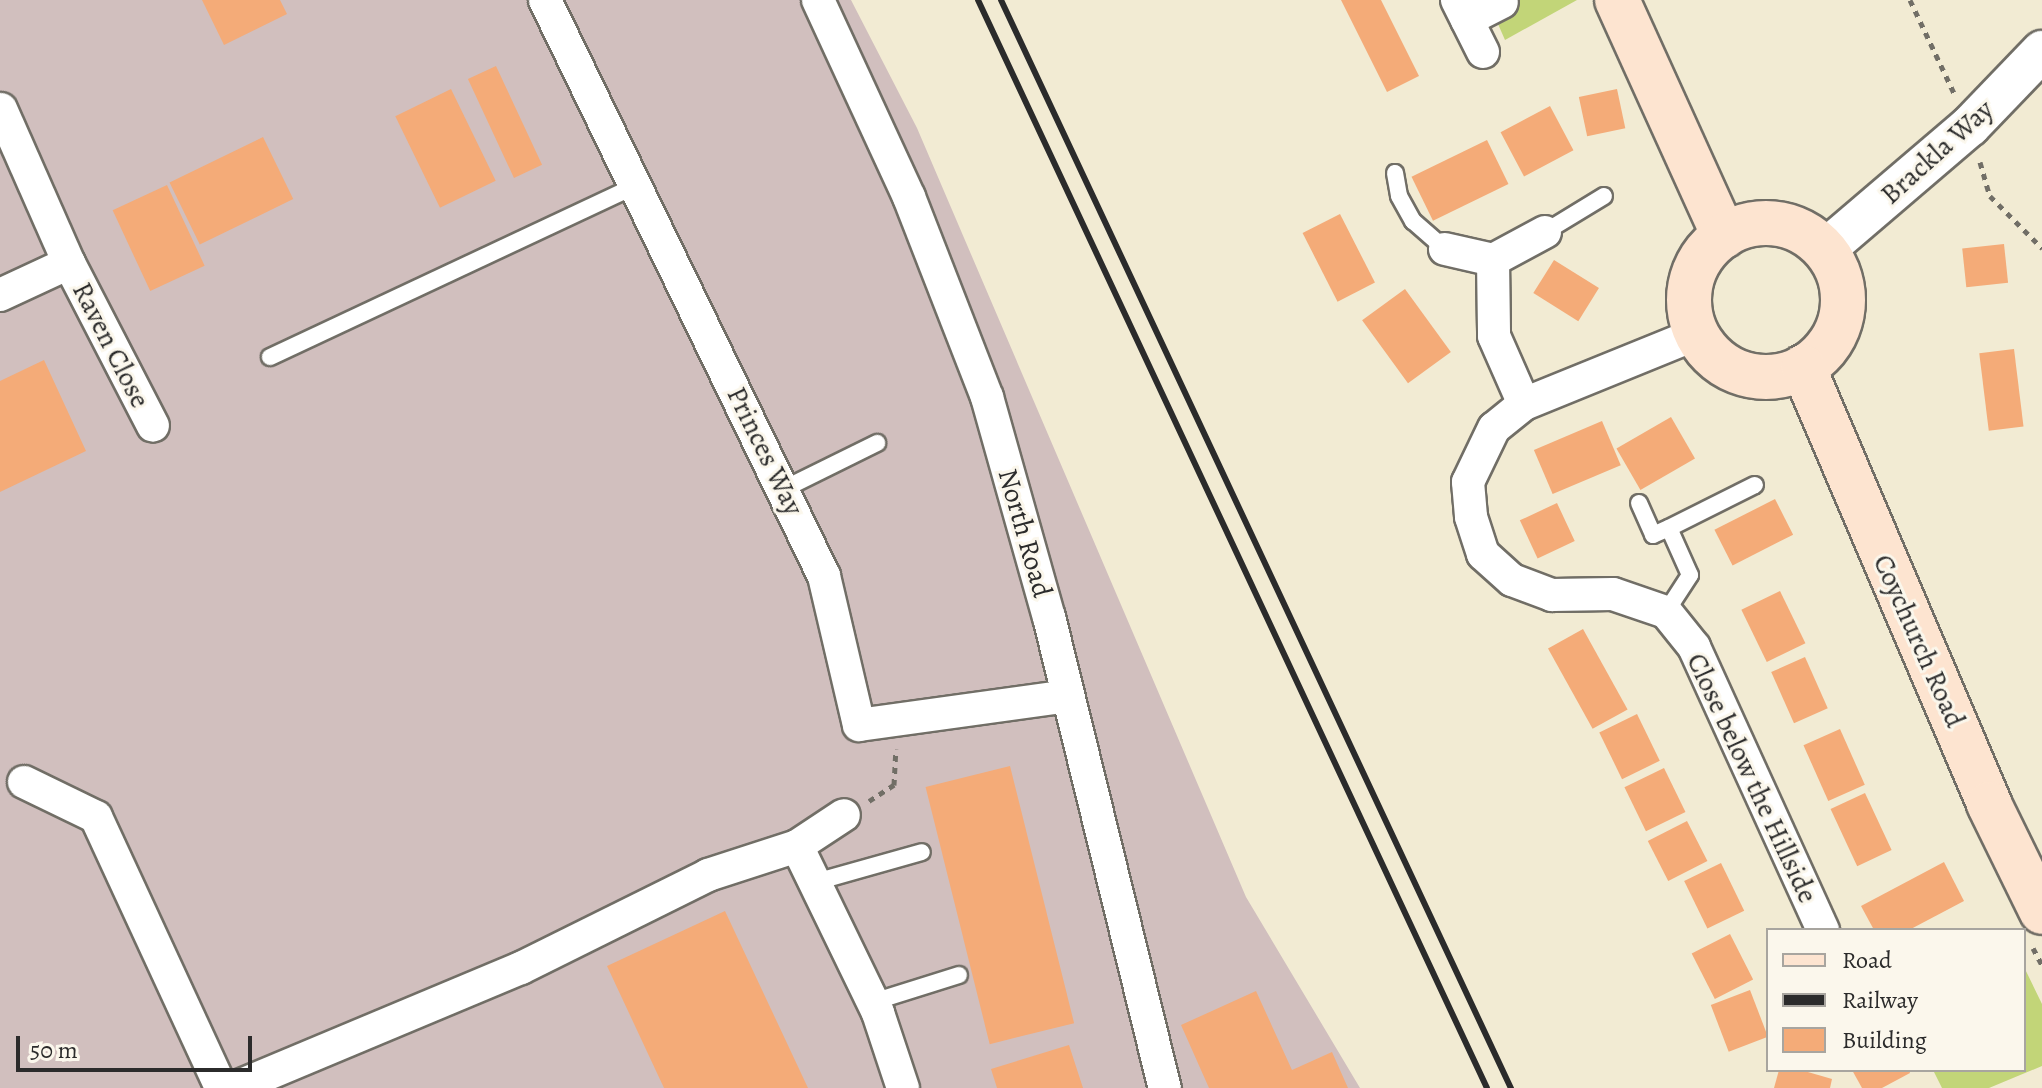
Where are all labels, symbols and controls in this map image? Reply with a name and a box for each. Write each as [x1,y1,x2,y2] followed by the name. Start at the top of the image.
[1874,93,2000,211] street label: Brackla Way
[65,277,157,413] street label: Raven Close
[719,381,811,521] street label: Princes Way
[991,465,1059,601] street label: North Road
[1866,549,1972,733] street label: Coychurch Road
[1679,648,1825,908] street label: Close below the Hillside
[1766,928,2026,1072] legend
[1842,944,1892,976] text: Road
[1842,984,1918,1016] text: Railway
[20,1020,256,1070] scale bar
[1842,1024,1927,1056] text: Building
[30,1034,78,1066] text: 50 m

